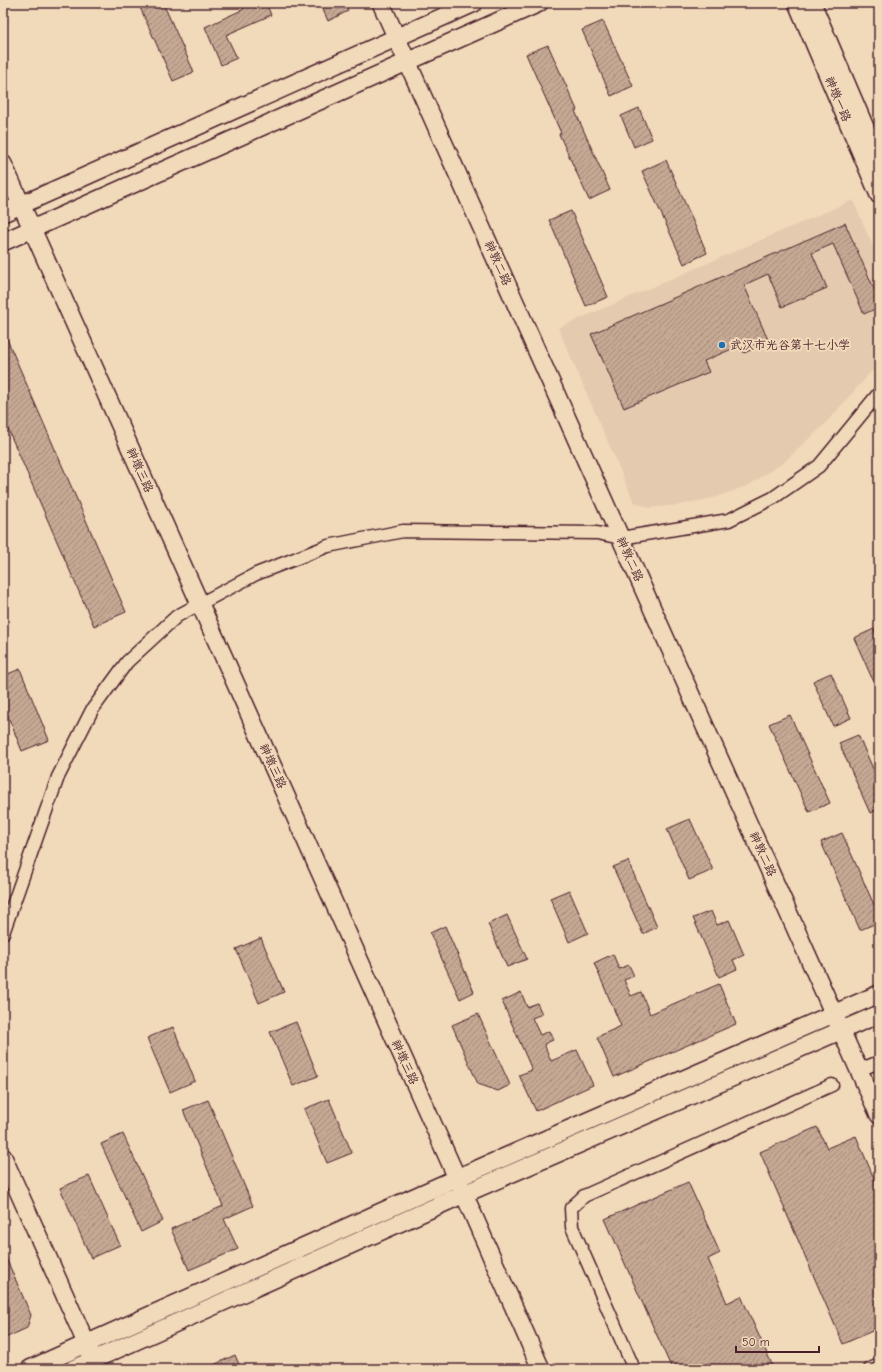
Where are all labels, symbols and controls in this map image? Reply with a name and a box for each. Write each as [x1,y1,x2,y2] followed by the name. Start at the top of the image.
[822,74,854,124] street label: 神墩一路
[482,238,514,288] street label: 神敦二路
[730,338,850,352] place label: 武汉市光谷第十七小学
[717,340,727,350] marker: 武汉市光谷第十七小学
[124,445,156,495] street label: 神墩三路
[614,534,646,584] street label: 神敦二路
[257,741,289,791] street label: 神墩三路
[747,829,779,879] street label: 神敦二路
[389,1037,421,1087] street label: 神墩三路
[736,1328,819,1354] scale bar
[742,1335,770,1349] text: 50 m

